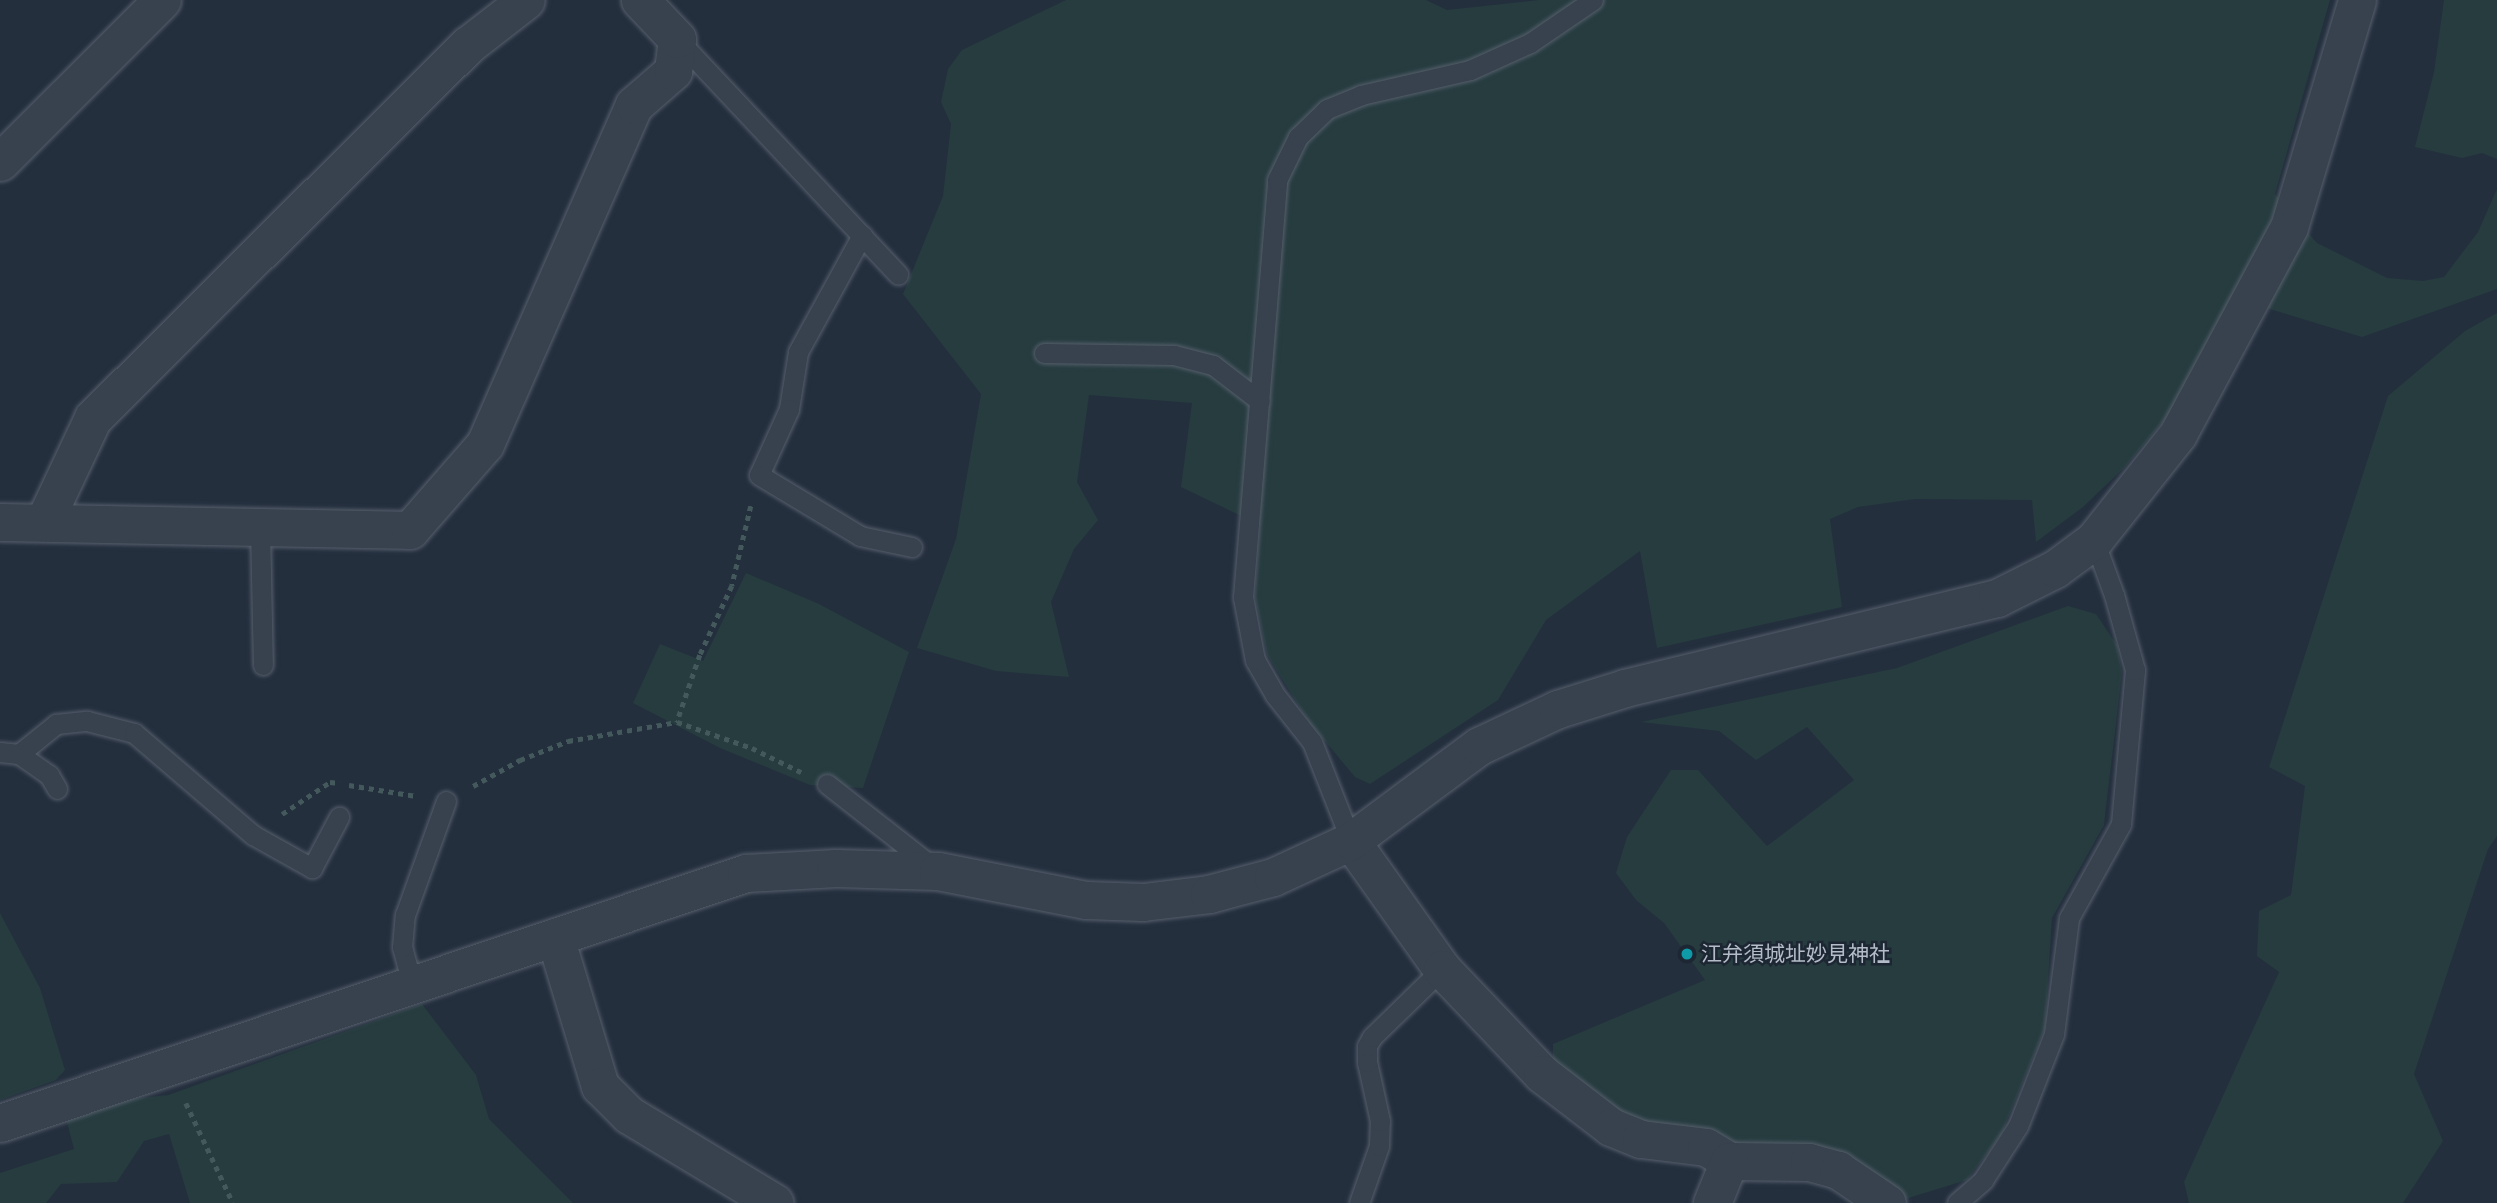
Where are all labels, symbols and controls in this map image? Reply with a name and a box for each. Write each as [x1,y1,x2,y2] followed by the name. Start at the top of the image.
[1701,941,1890,967] place label: 江弁須城址妙見神社
[1679,946,1695,962] marker: 江弁須城址妙見神社

